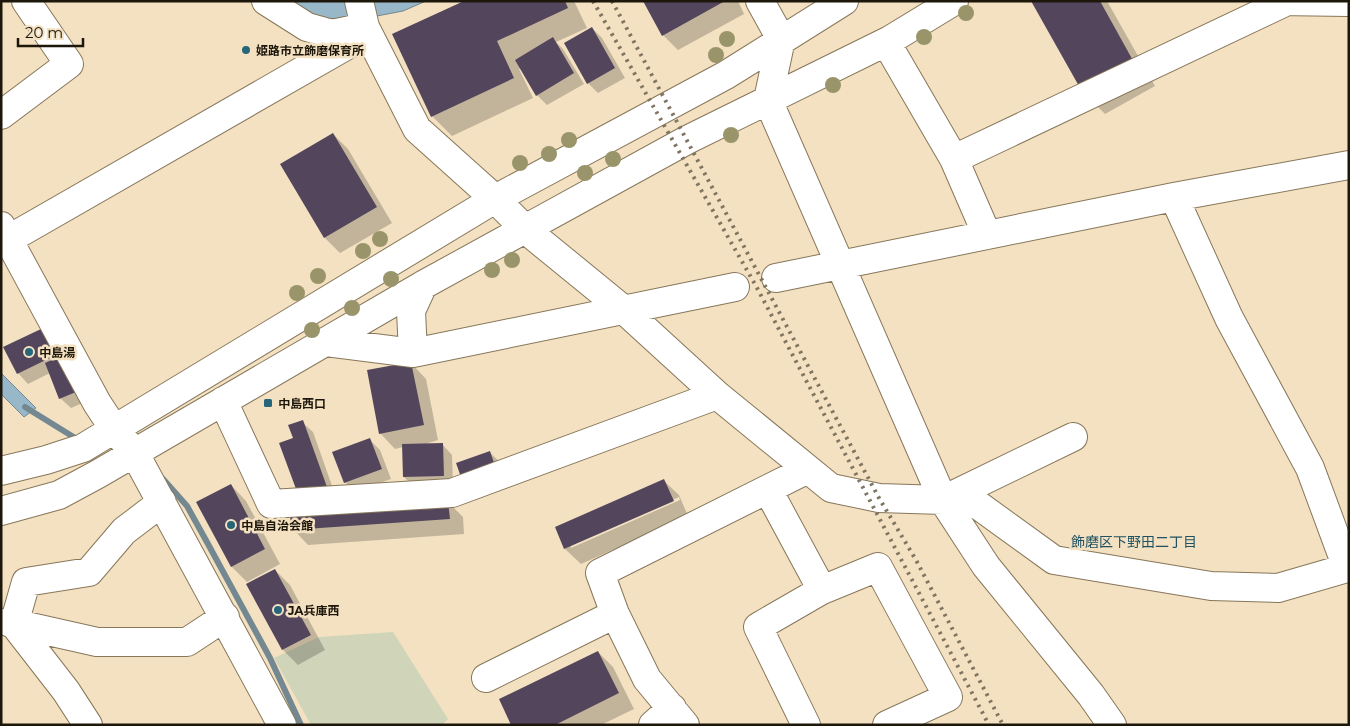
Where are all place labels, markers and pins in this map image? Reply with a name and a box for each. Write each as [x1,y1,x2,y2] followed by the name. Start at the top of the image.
[256,43,364,58] place label: 姫路市立飾磨保育所
[240,44,252,56] marker: 姫路市立飾磨保育所
[39,345,75,360] place label: 中島湯
[23,346,35,358] marker: 中島湯
[278,396,326,411] place label: 中島西口
[262,397,274,409] marker: 中島西口
[241,518,313,533] place label: 中島自治会館
[225,519,237,531] marker: 中島自治会館
[287,603,340,618] place label: JA兵庫西
[272,604,284,616] marker: JA兵庫西

